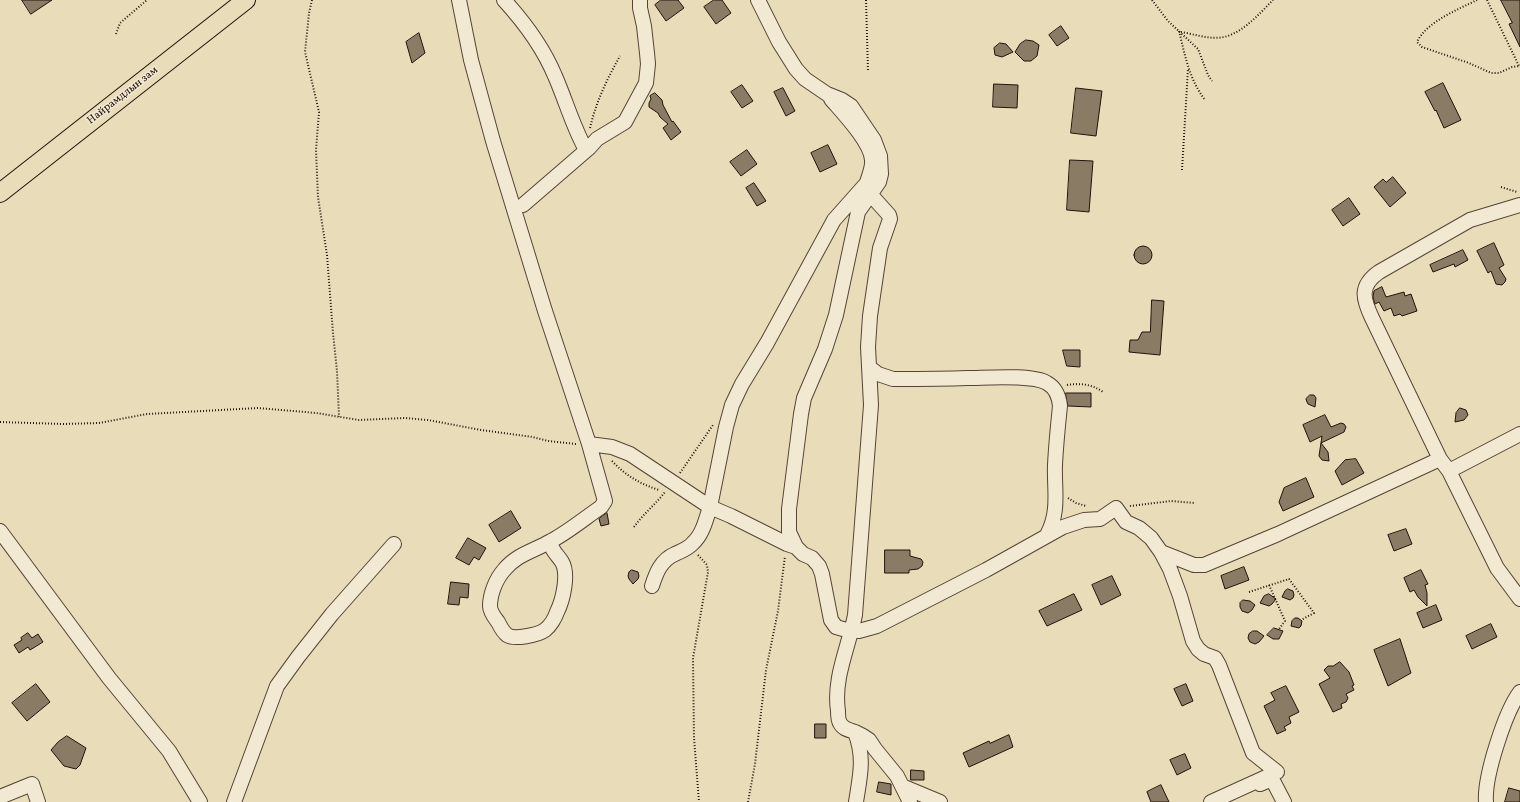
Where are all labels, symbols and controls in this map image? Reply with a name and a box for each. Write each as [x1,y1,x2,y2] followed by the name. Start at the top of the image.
[85,64,161,128] street label: Найрамдлын зам

